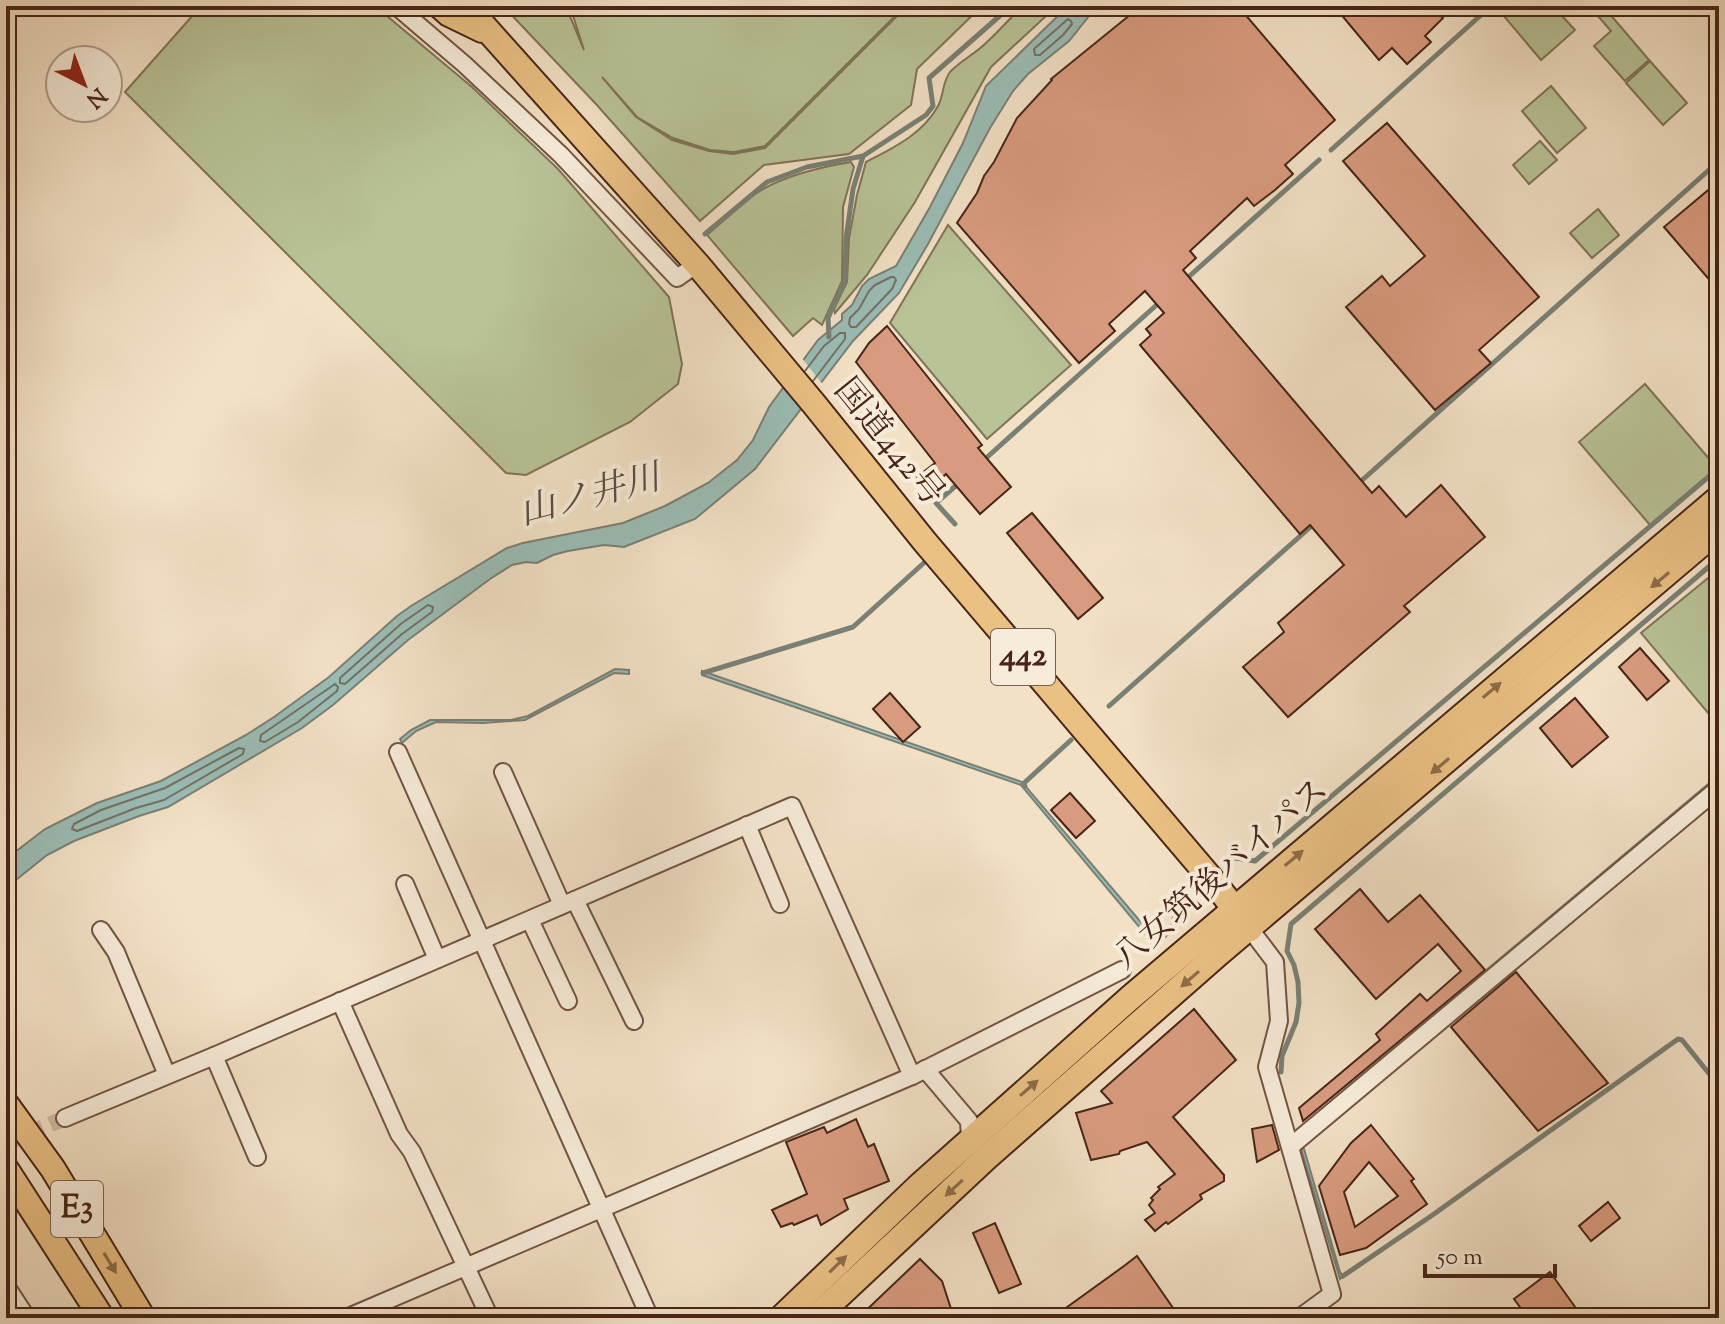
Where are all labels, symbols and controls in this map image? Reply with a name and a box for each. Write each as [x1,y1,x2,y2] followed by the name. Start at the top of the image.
[44,44,124,124] north arrow
[78,79,113,115] text: N
[821,368,955,518] street label: 国道442号
[514,452,670,541] water label: 山ノ井川
[1650,571,1670,588] one-way arrow
[991,629,1055,685] road number: 442
[1482,682,1502,699] one-way arrow
[1430,757,1450,774] one-way arrow
[1104,768,1340,982] street label: 八女筑後バイパス
[1283,850,1303,867] one-way arrow
[1181,969,1200,987] one-way arrow
[1019,1079,1038,1097] one-way arrow
[944,1179,963,1197] one-way arrow
[51,1181,103,1237] road number: E3
[1425,1228,1555,1278] scale bar
[1435,1241,1483,1275] text: 50 m
[103,1252,117,1274] one-way arrow
[828,1255,847,1274] one-way arrow

